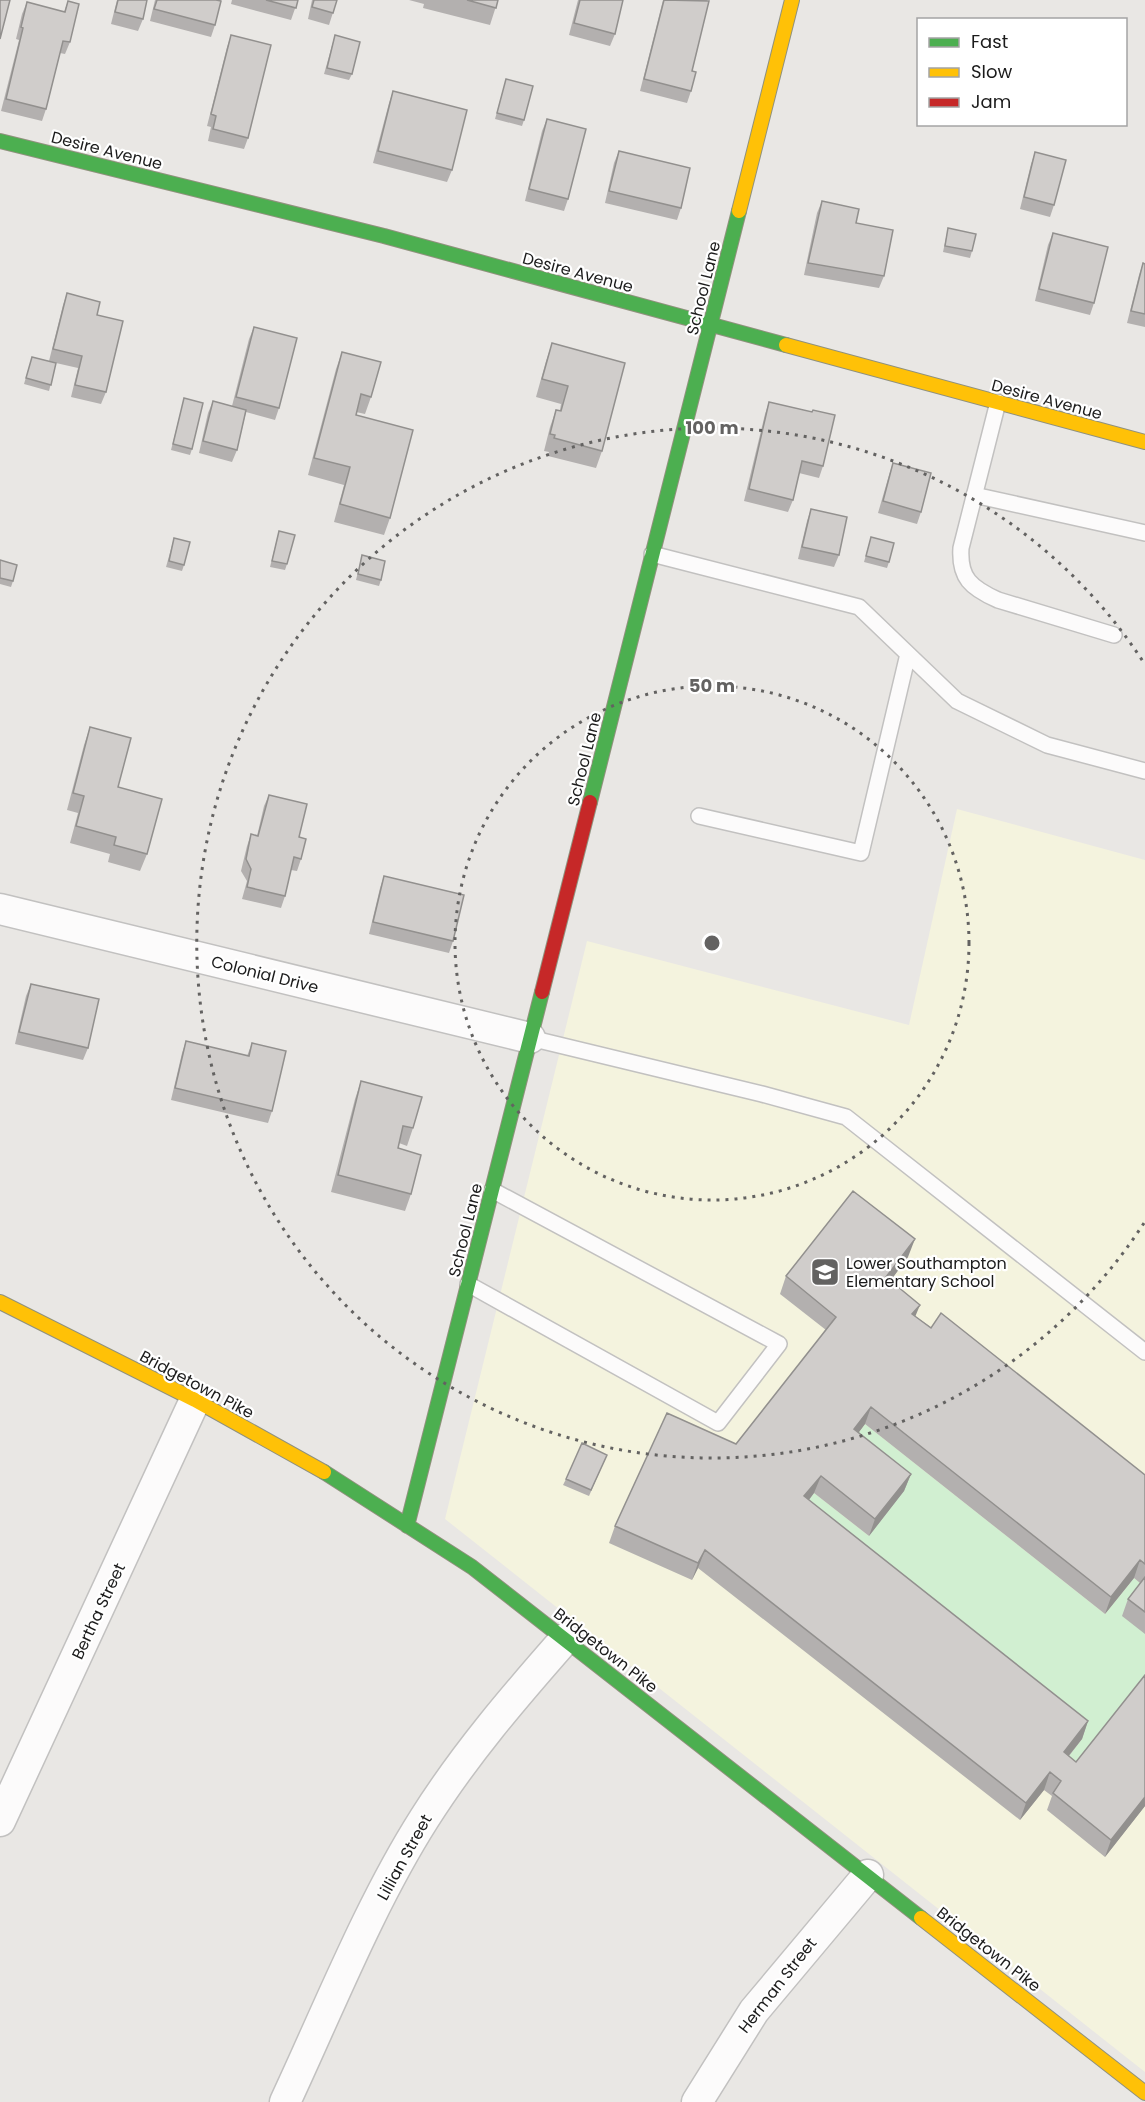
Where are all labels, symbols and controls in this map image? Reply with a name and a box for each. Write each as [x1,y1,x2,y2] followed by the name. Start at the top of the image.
[917,18,1127,126] legend
[971,29,1008,54] text: Fast
[971,59,1013,84] text: Slow
[971,89,1011,114] text: Jam
[49,126,165,175] street label: Desire Avenue
[681,239,726,337] street label: School Lane
[520,247,636,298] street label: Desire Avenue
[989,374,1105,425] street label: Desire Avenue
[685,415,739,440] text: 100 m
[689,673,735,698] text: 50 m
[562,710,607,808] street label: School Lane
[702,933,722,953] centre of rings
[209,950,321,999] street label: Colonial Drive
[443,1181,488,1279] street label: School Lane
[846,1252,1007,1293] place label: Lower Southampton Elementary School
[809,1256,841,1288] school or university icon: Lower Southampton Elementary School
[136,1345,258,1424] street label: Bridgetown Pike
[66,1559,131,1663] street label: Bertha Street
[549,1602,663,1698] street label: Bridgetown Pike
[371,1810,438,1904] street label: Lillian Street
[932,1901,1046,1997] street label: Bridgetown Pike
[733,1933,822,2038] street label: Herman Street

